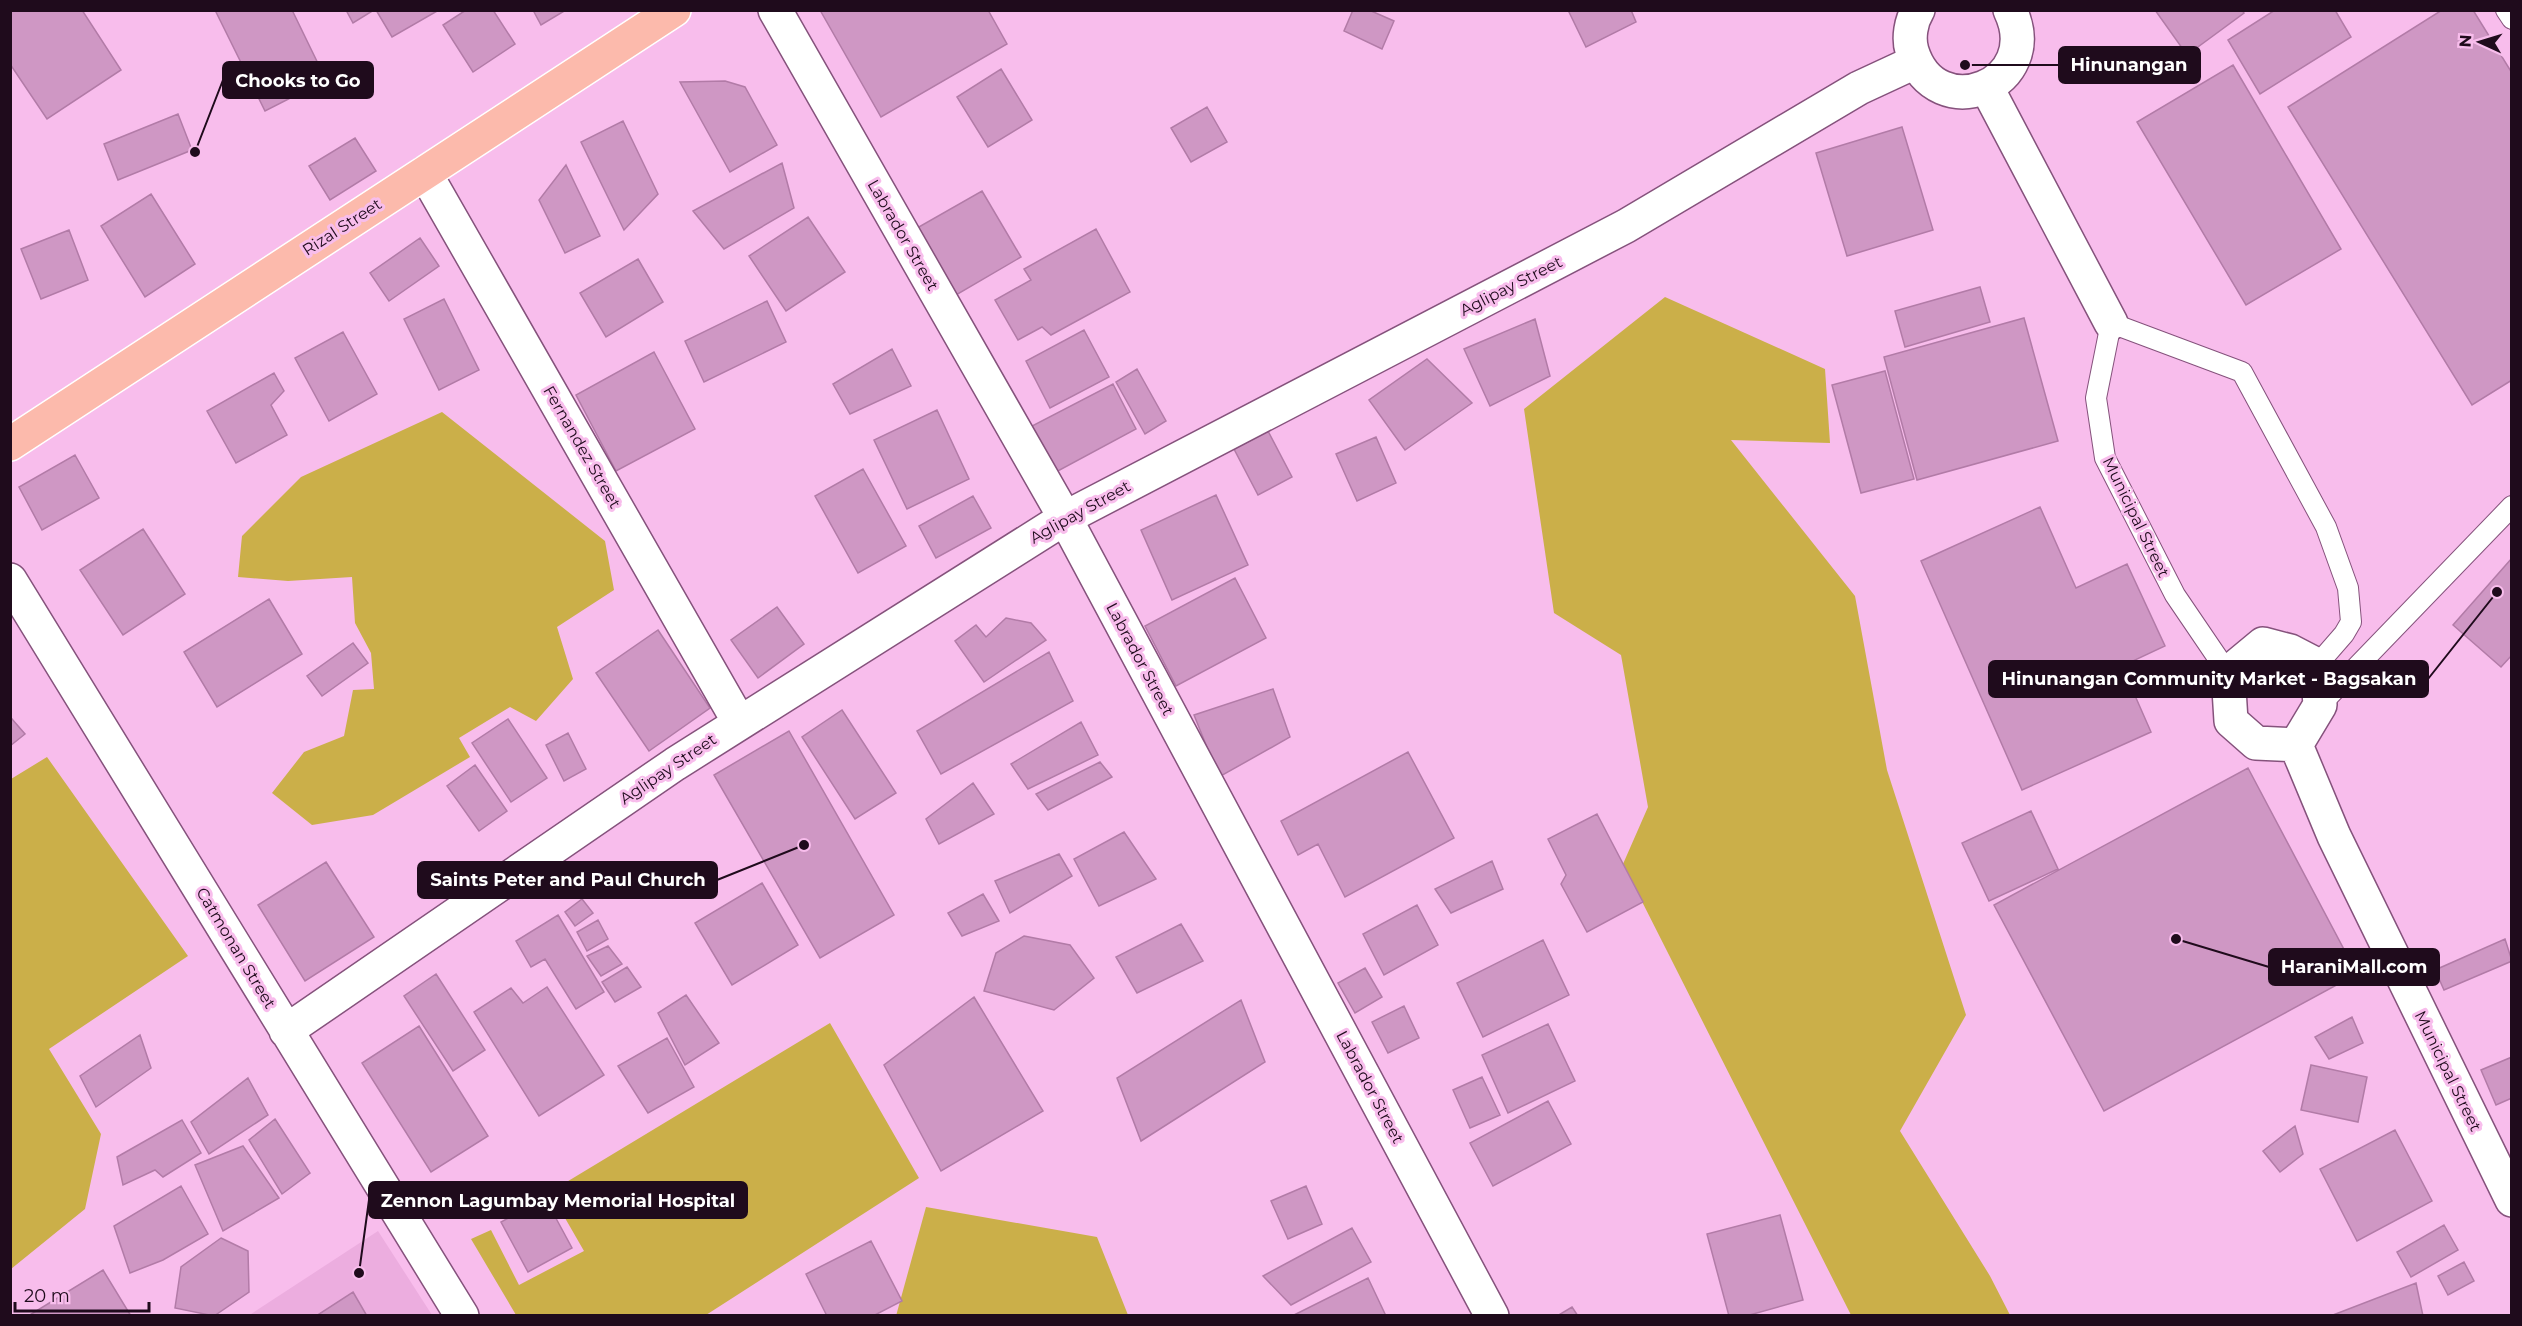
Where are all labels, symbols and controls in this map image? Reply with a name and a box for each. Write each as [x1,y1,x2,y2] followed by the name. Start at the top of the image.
[2450,12,2510,72] north arrow
[2456,34,2475,48] text: N
[2059,47,2200,83] callout: Hinunangan
[2071,54,2187,76] text: Hinunangan
[223,62,373,98] callout: Chooks to Go
[235,70,361,92] text: Chooks to Go
[864,176,943,294] street label: Labrador Street
[299,194,385,260] street label: Rizal Street
[1457,252,1566,320] street label: Aglipay Street
[539,382,625,512] street label: Fernandez Street
[2099,454,2174,581] street label: Municipal Street
[1026,476,1134,547] street label: Aglipay Street
[1102,599,1178,719] street label: Labrador Street
[1989,661,2428,697] callout: Hinunangan Community Market - Bagsakan
[2002,668,2416,690] text: Hinunangan Community Market - Bagsakan
[616,729,720,808] street label: Aglipay Street
[418,862,717,898] callout: Saints Peter and Paul Church
[430,869,706,891] text: Saints Peter and Paul Church
[192,884,280,1012] street label: Catmonan Street
[2269,949,2439,985] callout: HaraniMall.com
[2281,956,2427,978] text: HaraniMall.com
[2411,1008,2486,1135] street label: Municipal Street
[1332,1027,1408,1147] street label: Labrador Street
[369,1182,747,1218] callout: Zennon Lagumbay Memorial Hospital
[381,1190,735,1212] text: Zennon Lagumbay Memorial Hospital
[15,1275,148,1313] scale bar
[24,1285,70,1307] text: 20 m

